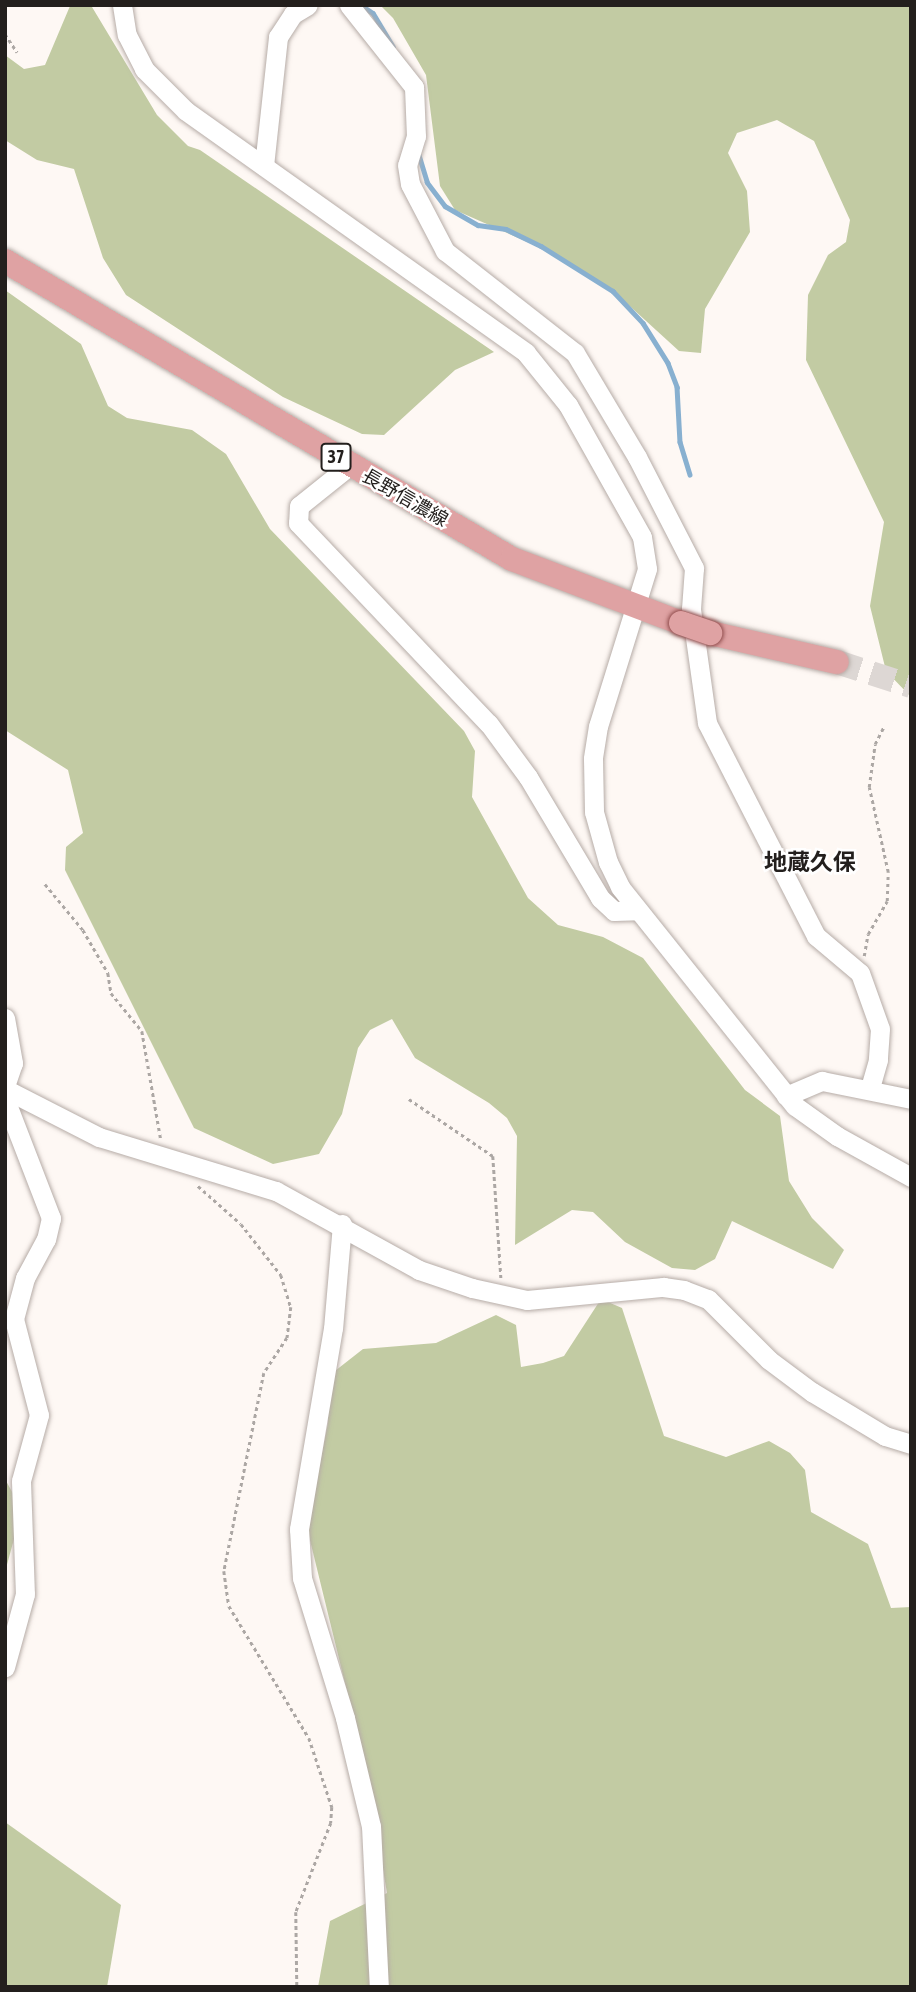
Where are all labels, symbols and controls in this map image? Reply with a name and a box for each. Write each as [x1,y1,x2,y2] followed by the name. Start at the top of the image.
[320,443,352,472] road number: 37
[358,464,452,532] street label: 長野信濃線
[764,848,856,876] district label: 地蔵久保

